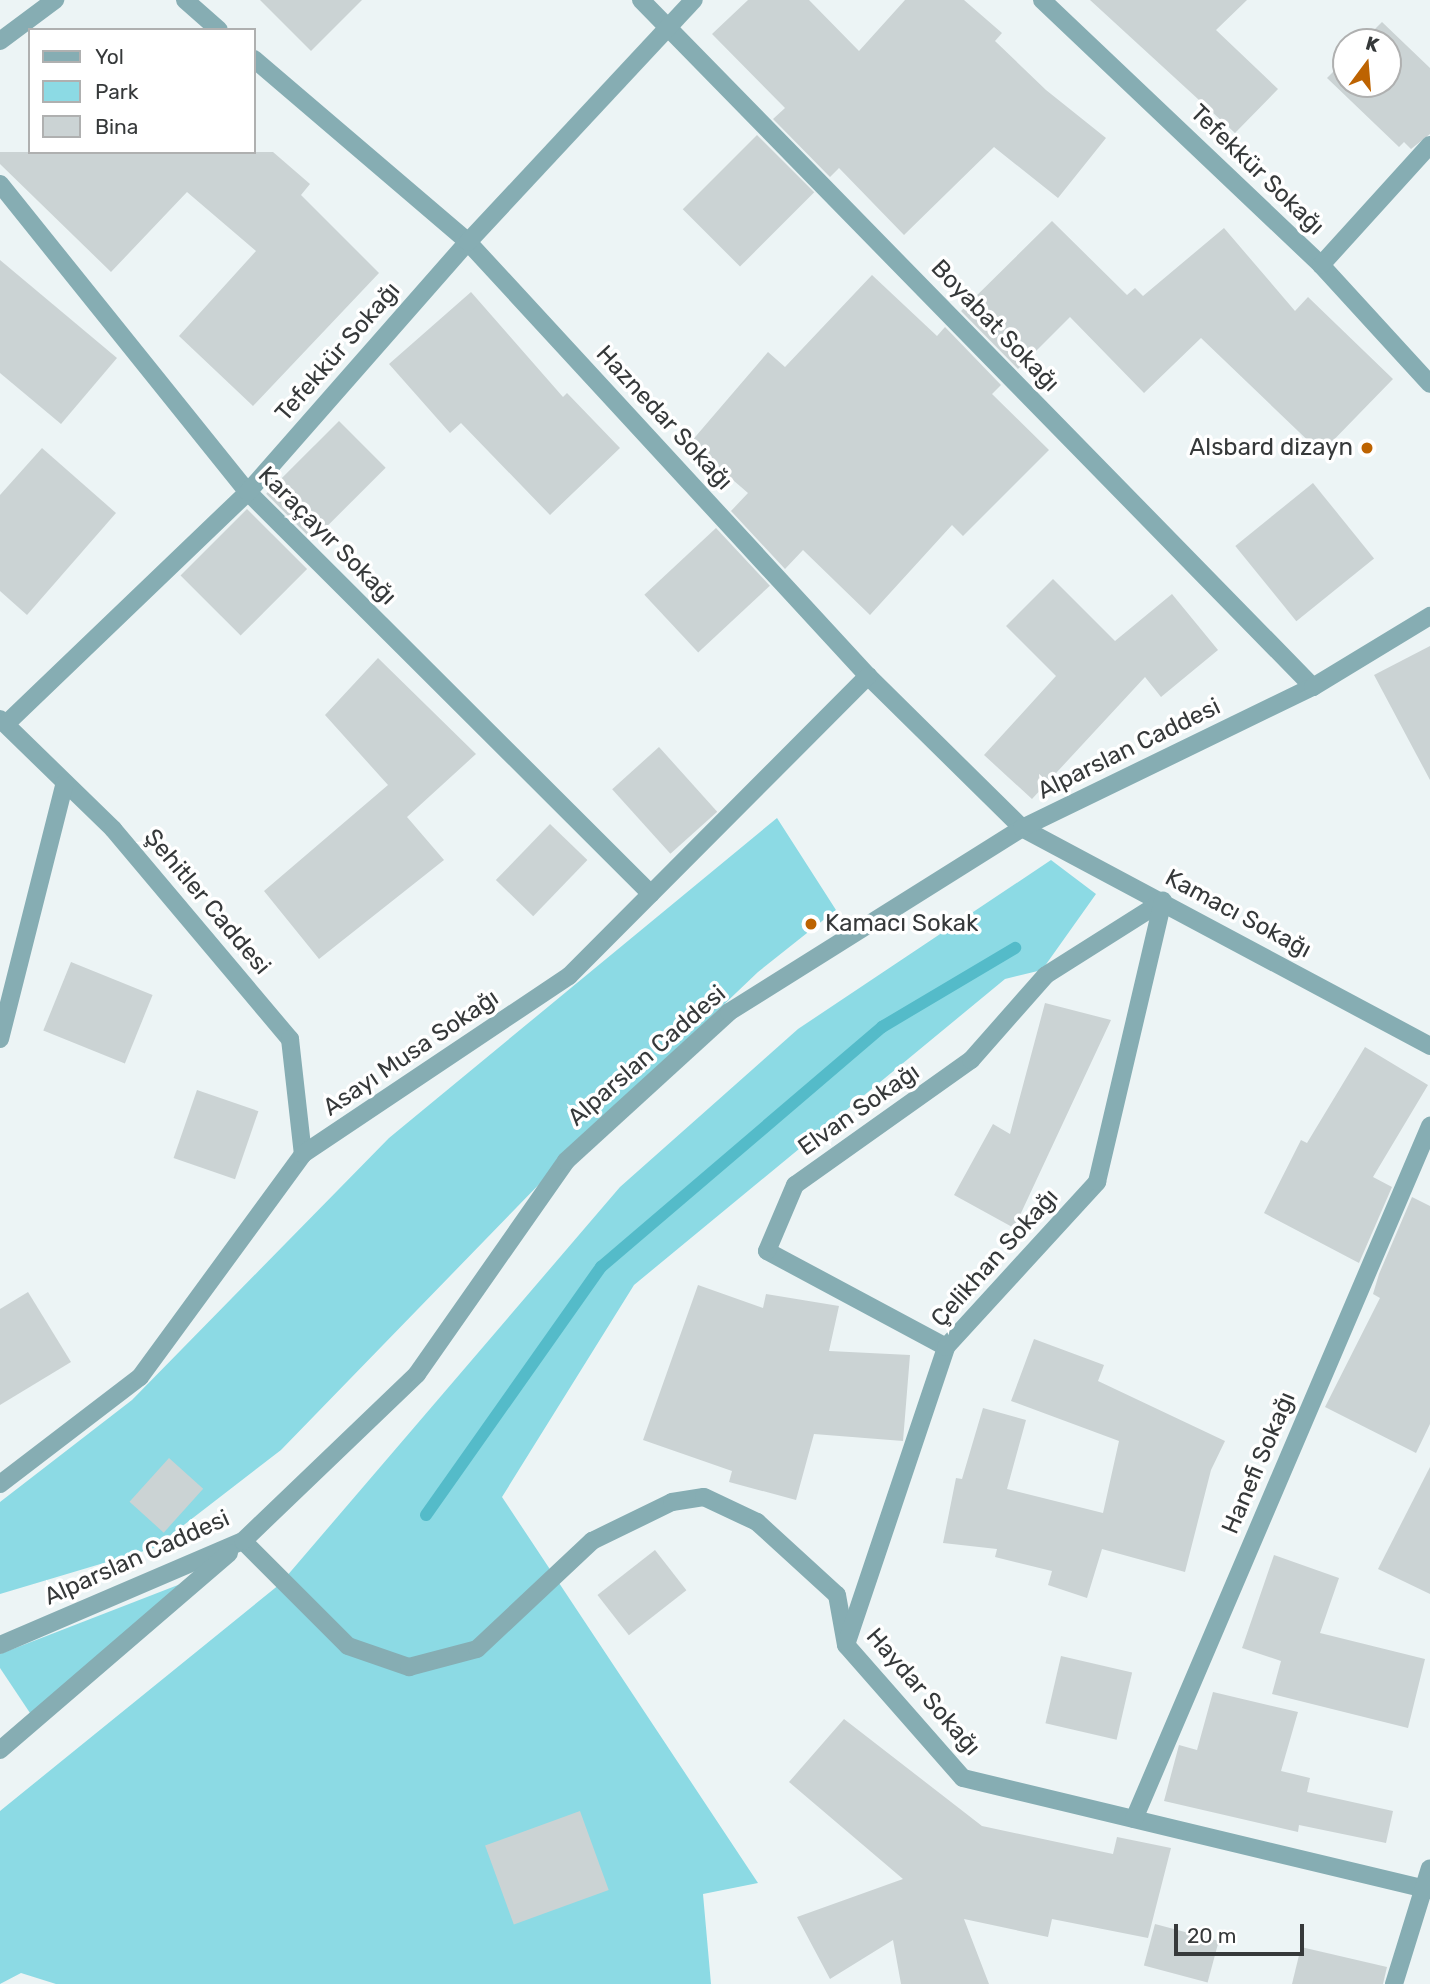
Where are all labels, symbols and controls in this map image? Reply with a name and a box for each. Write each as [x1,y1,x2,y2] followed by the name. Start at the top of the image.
[28,28,256,154] legend
[1332,28,1402,98] north arrow
[1363,31,1382,57] text: K
[95,44,124,69] text: Yol
[95,79,139,104] text: Park
[1184,99,1330,241] street label: Tefekkür Sokağı
[95,114,138,139] text: Bina
[925,254,1065,398] street label: Boyabat Sokağı
[269,276,407,428] street label: Tefekkür Sokağı
[590,340,738,496] street label: Haznedar Sokağı
[1189,434,1353,462] place label: Alsbard dizayn
[1359,440,1375,456] marker: Alsbard dizayn
[252,461,402,611] street label: Karaçayır Sokağı
[1033,692,1225,806] street label: Alparslan Caddesi
[138,823,276,981] street label: Şehitler Caddesi
[1160,863,1316,965] street label: Kamacı Sokağı
[825,910,978,938] place label: Kamacı Sokak
[803,916,819,932] marker: Kamacı Sokak
[562,980,732,1132] street label: Alparslan Caddesi
[318,984,504,1122] street label: Asayı Musa Sokağı
[793,1058,925,1162] street label: Elvan Sokağı
[925,1183,1065,1333] street label: Çelikhan Sokağı
[1216,1388,1302,1538] street label: Hanefi Sokağı
[40,1504,234,1612] street label: Alparslan Caddesi
[860,1622,986,1762] street label: Haydar Sokağı
[1178,1910,1308,1954] scale bar
[1187,1923,1236,1948] text: 20 m

